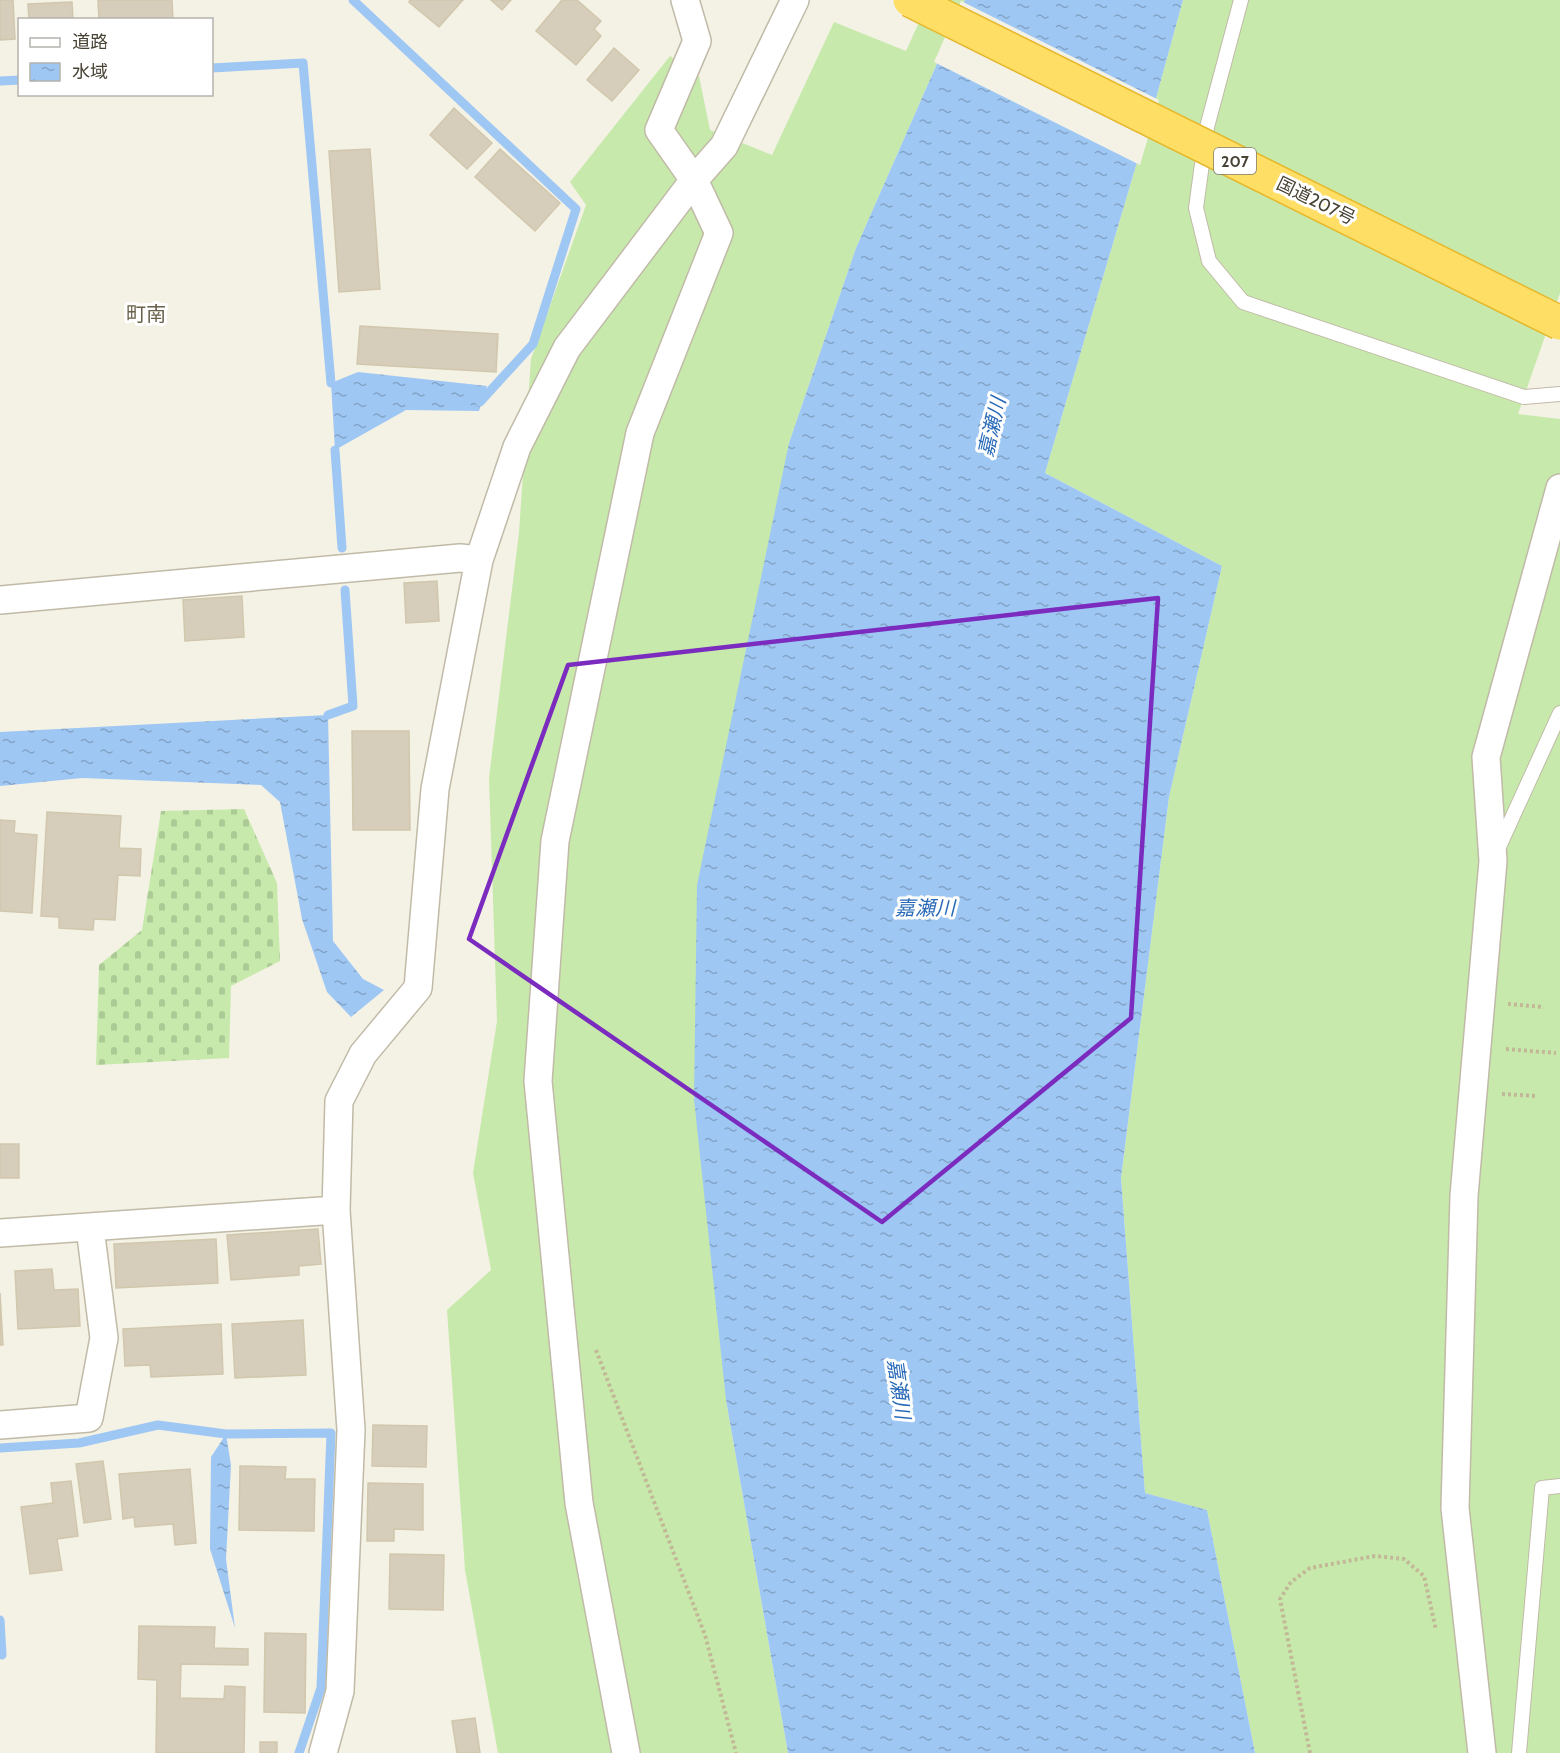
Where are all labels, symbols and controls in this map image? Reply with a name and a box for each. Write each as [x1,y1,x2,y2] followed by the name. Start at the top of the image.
[18,18,213,96] legend
[72,31,108,53] text: 道路
[72,61,108,83] text: 水域
[1214,148,1256,174] road number: 207
[1273,173,1359,229] street label: 国道207号
[126,302,166,326] district label: 町南
[974,393,1011,459] water label: 嘉瀬川
[895,896,957,920] water label: 嘉瀬川
[883,1358,915,1422] water label: 嘉瀬川

